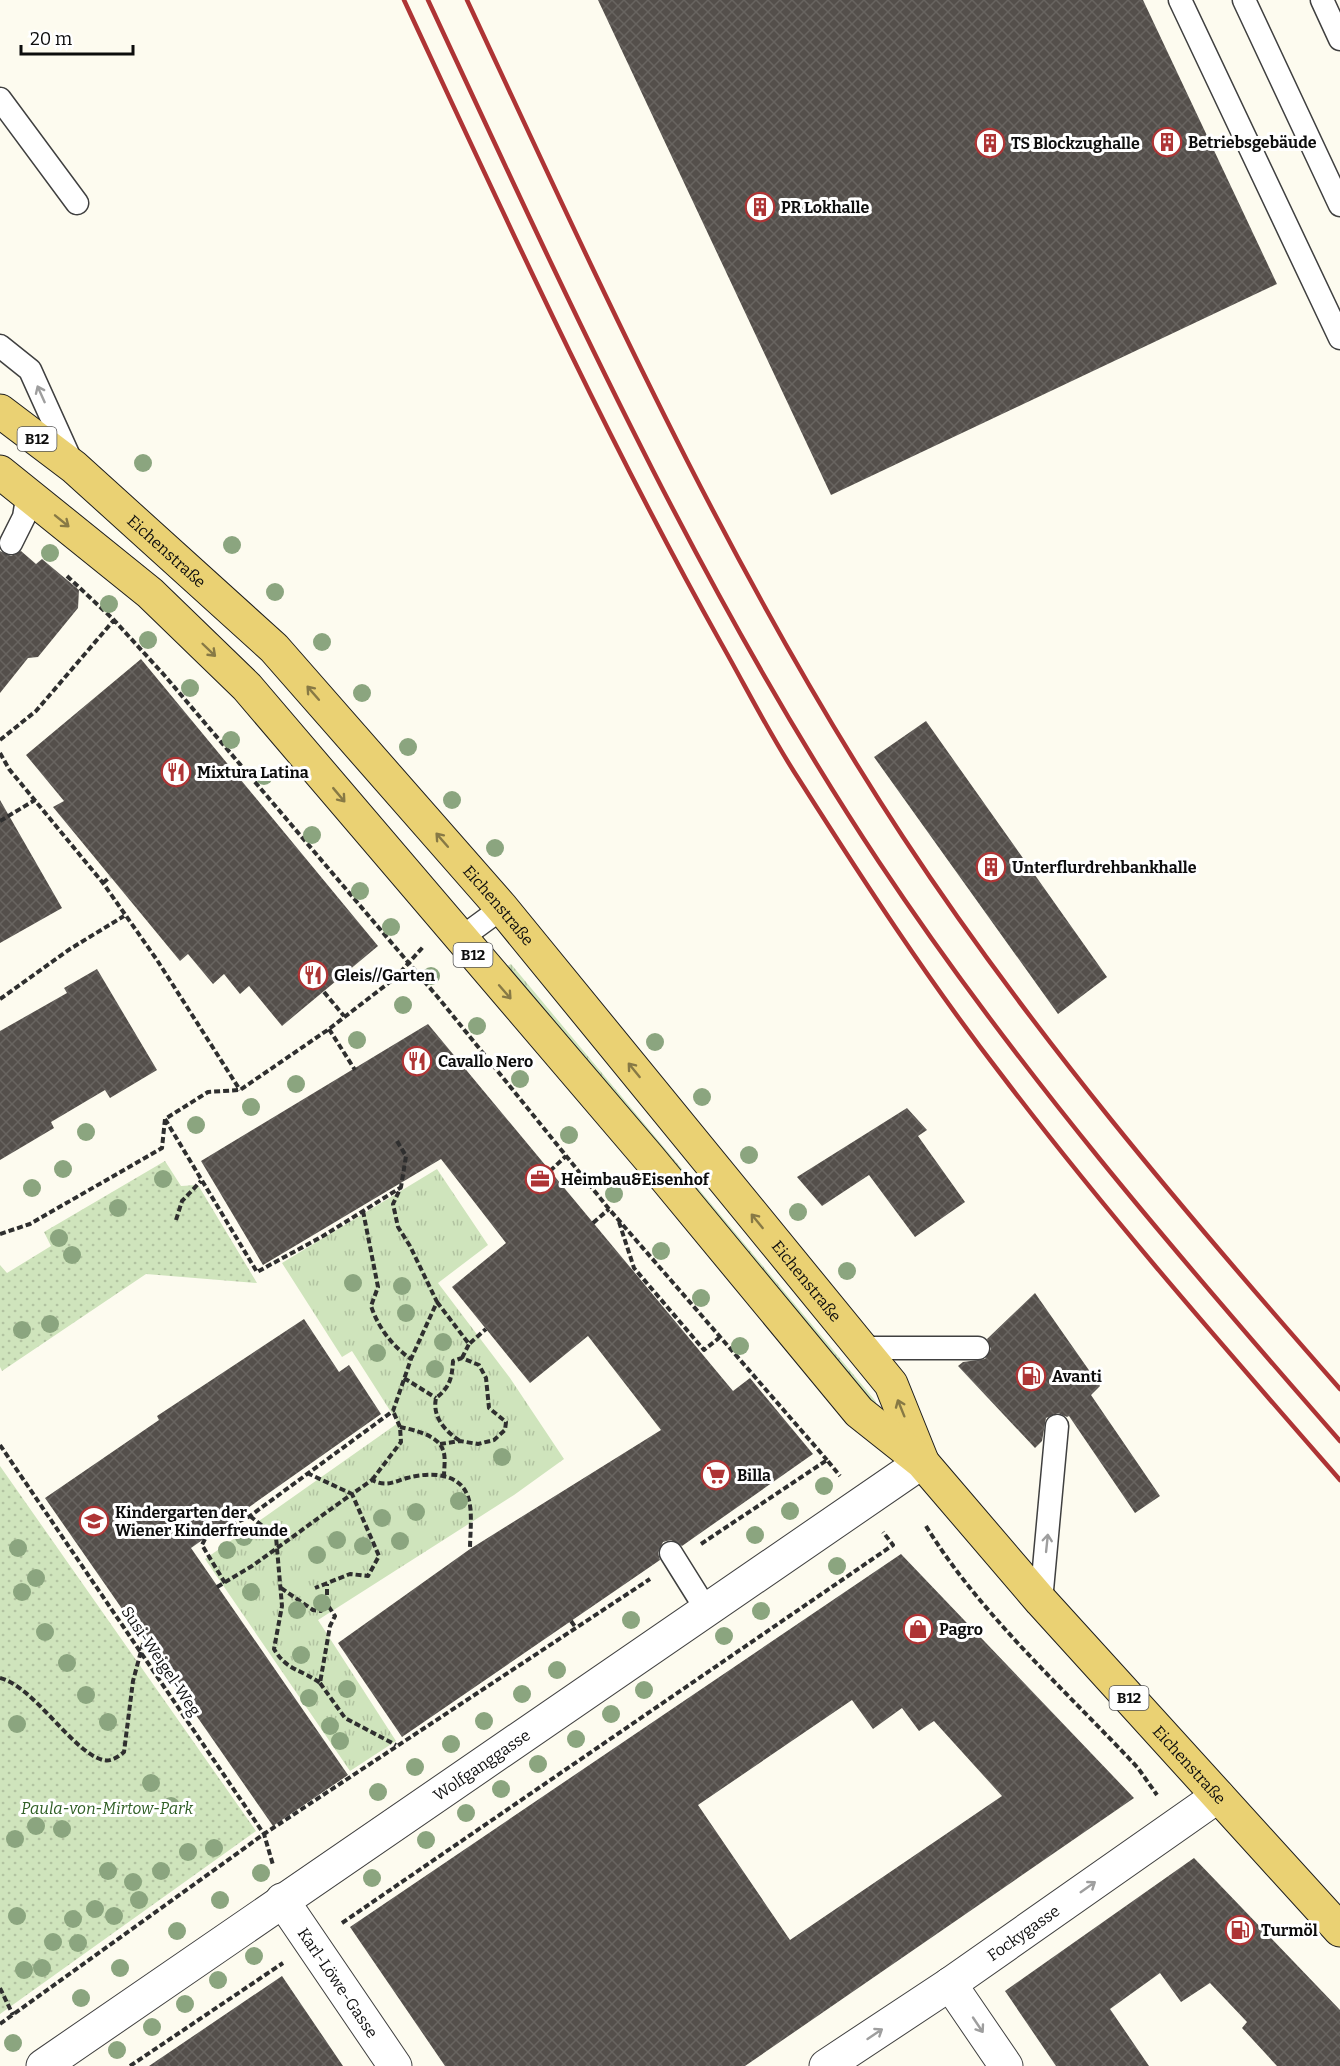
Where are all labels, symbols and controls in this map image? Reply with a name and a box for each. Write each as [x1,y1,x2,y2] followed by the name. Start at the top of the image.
[21,18,134,56] scale bar
[30,28,72,50] text: 20 m
[1151,126,1183,158] building icon: Betriebsgebäude
[974,127,1006,159] building icon: TS Blockzughalle
[1188,133,1317,152] place label: Betriebsgebäude
[1011,134,1140,153] place label: TS Blockzughalle
[744,191,776,223] building icon: PR Lokhalle
[781,198,869,217] place label: PR Lokhalle
[34,386,46,404] one-way arrow
[18,427,57,451] road number: B12
[124,511,210,591] street label: Eichenstraße
[54,514,70,527] one-way arrow
[201,642,216,657] one-way arrow
[306,686,320,701] one-way arrow
[160,756,192,788] restaurant icon: Mixtura Latina
[197,763,309,782] place label: Mixtura Latina
[332,787,346,802] one-way arrow
[435,833,449,848] one-way arrow
[975,851,1007,883] building icon: Unterflurdrehbankhalle
[1012,858,1197,877] place label: Unterflurdrehbankhalle
[459,861,538,949] street label: Eichenstraße
[454,943,492,967] road number: B12
[297,959,329,991] restaurant icon: Gleis//Garten
[334,966,436,985] place label: Gleis//Garten
[498,984,512,999] one-way arrow
[401,1045,433,1077] restaurant icon: Cavallo Nero
[438,1052,533,1071] place label: Cavallo Nero
[627,1063,641,1078] one-way arrow
[524,1163,556,1195] office icon: Heimbau&Eisenhof
[561,1170,710,1189] place label: Heimbau&Eisenhof
[751,1213,764,1229] one-way arrow
[768,1237,846,1325] street label: Eichenstraße
[1015,1360,1047,1392] fuel station icon: Avanti
[1052,1367,1102,1386] place label: Avanti
[895,1399,906,1418] one-way arrow
[700,1459,732,1491] supermarket icon: Billa
[737,1466,771,1485] place label: Billa
[115,1503,288,1540] place label: Kindergarten der Wiener Kinderfreunde
[78,1505,110,1537] school or university icon: Kindergarten der Wiener Kinderfreunde
[1042,1533,1053,1553] one-way arrow
[117,1603,205,1719] street label: Susi-Weigel-Weg
[902,1613,934,1645] shop icon: Pagro
[939,1620,983,1639] place label: Pagro
[1110,1686,1148,1710] road number: B12
[1149,1721,1230,1808] street label: Eichenstraße
[430,1725,533,1804] street label: Wolfganggasse
[21,1799,193,1818] park label: Paula-von-Mirtow-Park
[1079,1881,1095,1894] one-way arrow
[983,1901,1063,1965] street label: Fockygasse
[1224,1914,1256,1946] fuel station icon: Turmöl
[1261,1921,1318,1940] place label: Turmöl
[294,1924,382,2041] street label: Karl-Löwe-Gasse
[972,2016,984,2032] one-way arrow
[866,2027,883,2039] one-way arrow

